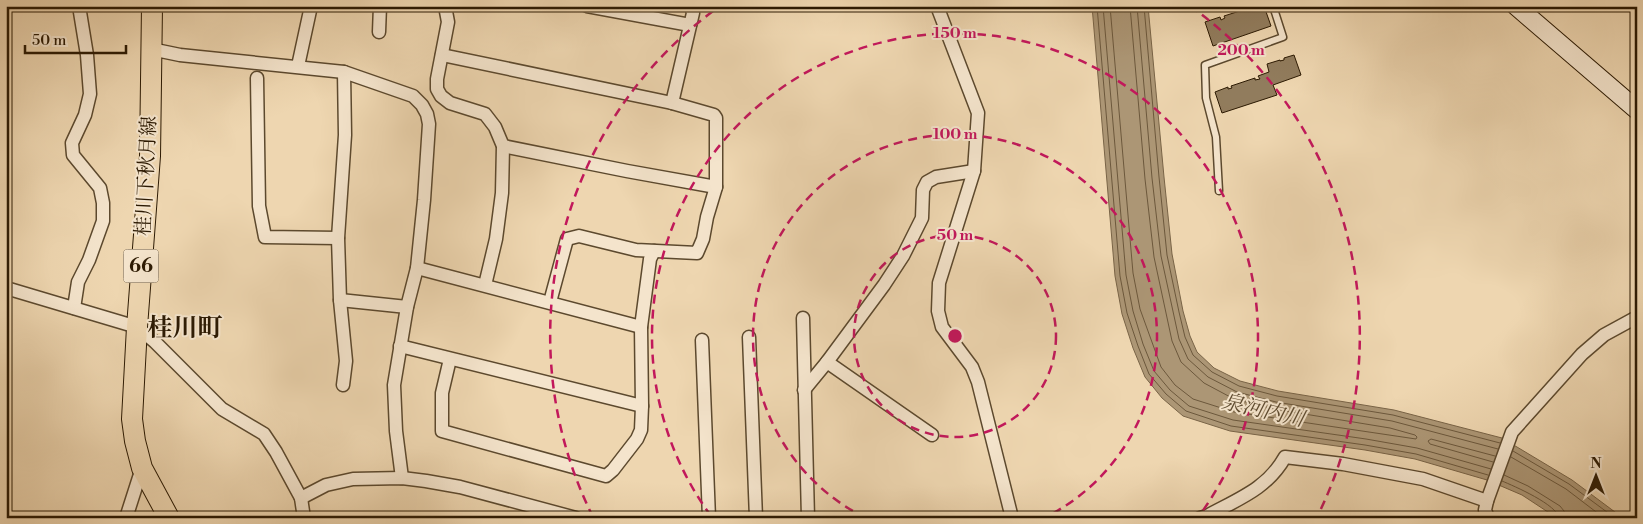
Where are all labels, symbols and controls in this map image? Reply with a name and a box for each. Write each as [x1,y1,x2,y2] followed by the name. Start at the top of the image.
[25,22,126,54] scale bar
[933,24,977,43] text: 150 m
[32,31,66,50] text: 50 m
[1217,41,1265,60] text: 200 m
[131,115,163,237] street label: 桂川下秋月線
[933,125,978,144] text: 100 m
[937,226,973,245] text: 50 m
[124,250,158,282] road number: 66
[147,313,223,344] district label: 桂川町
[946,327,964,345] centre of rings
[1219,389,1309,434] water label: 泉河内川
[1570,452,1620,502] north arrow
[1590,455,1602,473] text: N

